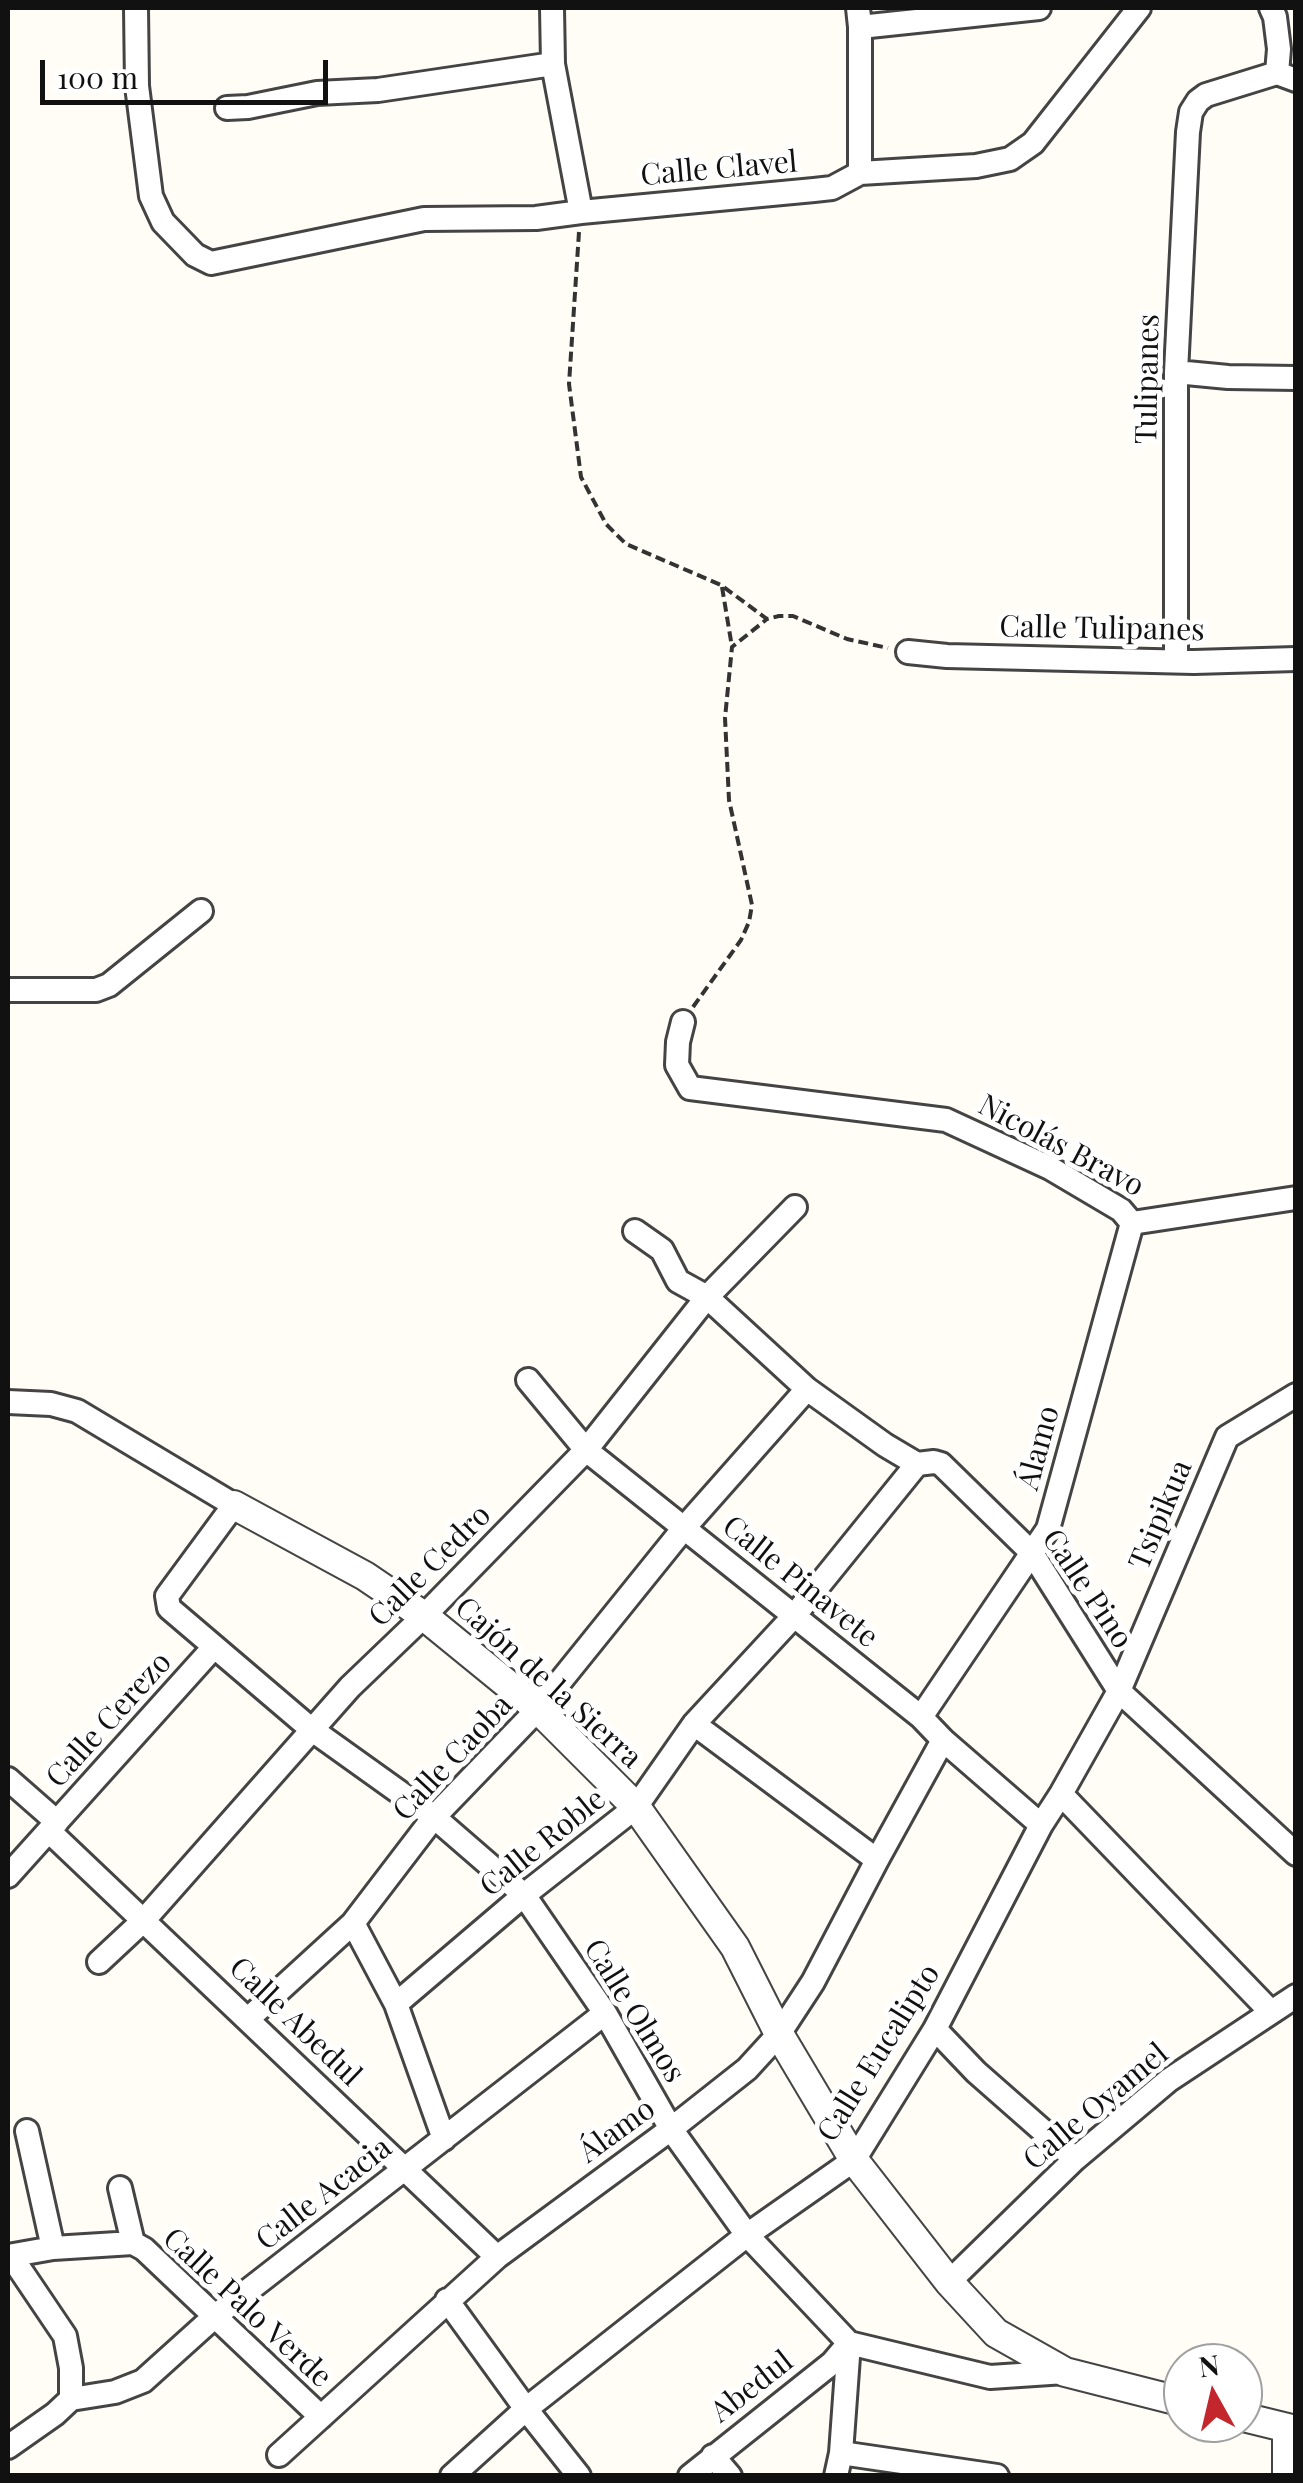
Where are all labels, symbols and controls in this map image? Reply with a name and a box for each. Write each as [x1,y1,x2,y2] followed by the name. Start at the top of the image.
[45,40,332,102] scale bar
[57,57,138,97] text: 100 m
[639,144,799,194] street label: Calle Clavel
[1129,314,1167,444] street label: Tulipanes
[999,609,1205,649] street label: Calle Tulipanes
[972,1087,1150,1205] street label: Nicolás Bravo
[1011,1402,1067,1494] street label: Álamo
[1122,1455,1200,1575] street label: Tsipikua
[362,1498,498,1634] street label: Calle Cedro
[715,1508,885,1656] street label: Calle Pinavete
[1034,1523,1140,1655] street label: Calle Pino
[447,1590,649,1776] street label: Cajón de la Sierra
[39,1645,179,1795] street label: Calle Cerezo
[386,1688,520,1828] street label: Calle Caoba
[473,1781,613,1905] street label: Calle Roble
[576,1933,692,2089] street label: Calle Olmos
[222,1950,368,2094] street label: Calle Abedul
[810,1958,948,2148] street label: Calle Eucalipto
[1016,2036,1176,2178] street label: Calle Oyamel
[572,2091,662,2171] street label: Álamo
[249,2130,399,2258] street label: Calle Acacia
[155,2221,339,2395] street label: Calle Palo Verde
[1163,2343,1263,2443] north arrow
[704,2344,800,2430] street label: Abedul
[1196,2345,1222,2385] text: N

